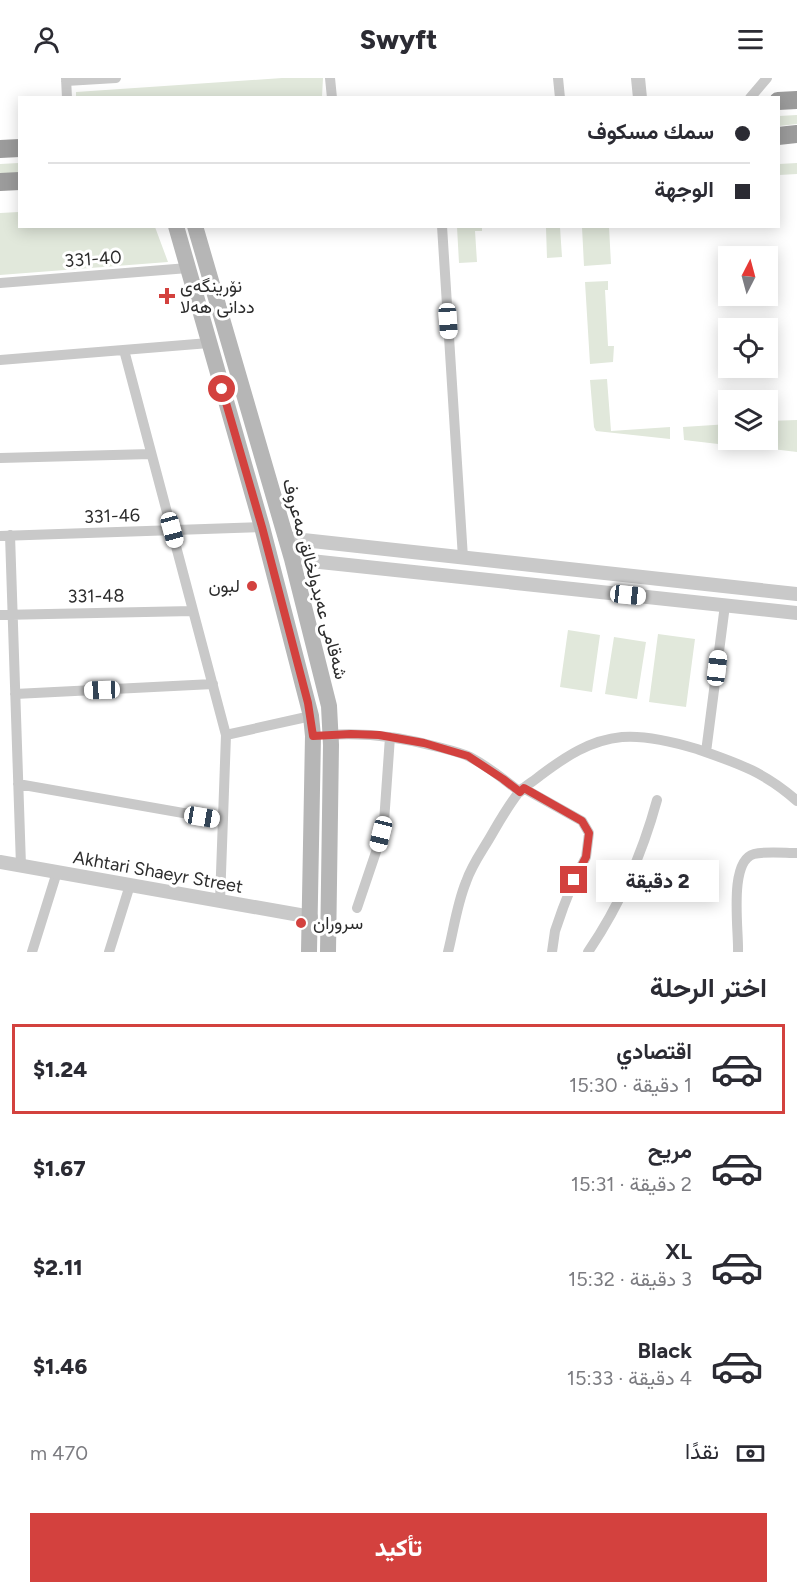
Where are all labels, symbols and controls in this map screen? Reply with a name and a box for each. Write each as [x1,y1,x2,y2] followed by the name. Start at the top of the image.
[30,23,63,56] icon: person
[360,23,437,56] text: Swyft
[734,23,767,56] icon: menu
[587,118,714,145] text: سمك مسكوف
[654,176,714,203] text: الوجهة
[64,246,122,272] street label: 331-40
[718,246,778,306] north arrow
[718,246,778,450] map controls
[180,275,255,318] place label: نۆرینگەی ددانی هەلا
[158,287,176,305] marker: نۆرینگەی ددانی هەلا
[438,302,458,340] car
[718,318,778,378] button: locate
[208,375,235,402] route start
[718,390,778,450] button: layers
[278,476,352,682] street label: شەقامی عەبدولخالق مەعروف
[84,504,140,528] street label: 331-46
[159,510,185,550] car
[208,575,240,597] place label: لبون
[245,579,259,593] marker: لبون
[609,584,647,606] car
[67,585,125,607] street label: 331-48
[706,649,728,687] car
[84,680,120,700] car
[183,805,221,829] car
[368,814,394,854] car
[71,846,245,898] street label: Akhtari Shaeyr Street
[595,859,718,901] callout: 2 دقيقة
[560,866,587,893] route end
[626,869,689,893] text: 2 دقيقة
[313,912,363,934] place label: سروران
[294,916,308,930] marker: سروران
[650,971,767,1004] text: اختر الرحلة
[616,1038,692,1065] text: اقتصادي
[710,1042,764,1096] icon: car
[33,1056,87,1083] text: $1.24
[569,1073,692,1097] text: 1 دقيقة · 15:30
[648,1137,692,1164] text: مريح
[710,1141,764,1195] icon: car
[33,1155,86,1182] text: $1.67
[571,1172,692,1196] text: 2 دقيقة · 15:31
[665,1238,692,1265] text: XL
[710,1240,764,1294] icon: car
[33,1254,83,1281] text: $2.11
[568,1267,692,1291] text: 3 دقيقة · 15:32
[638,1337,692,1364] text: Black
[710,1339,764,1393] icon: car
[33,1353,87,1380] text: $1.46
[567,1366,692,1390] text: 4 دقيقة · 15:33
[734,1437,767,1470] icon: cash
[685,1438,719,1465] text: نقدًا
[30,1441,88,1465] text: 470 m
[30,1513,767,1582] button: تأكيد

